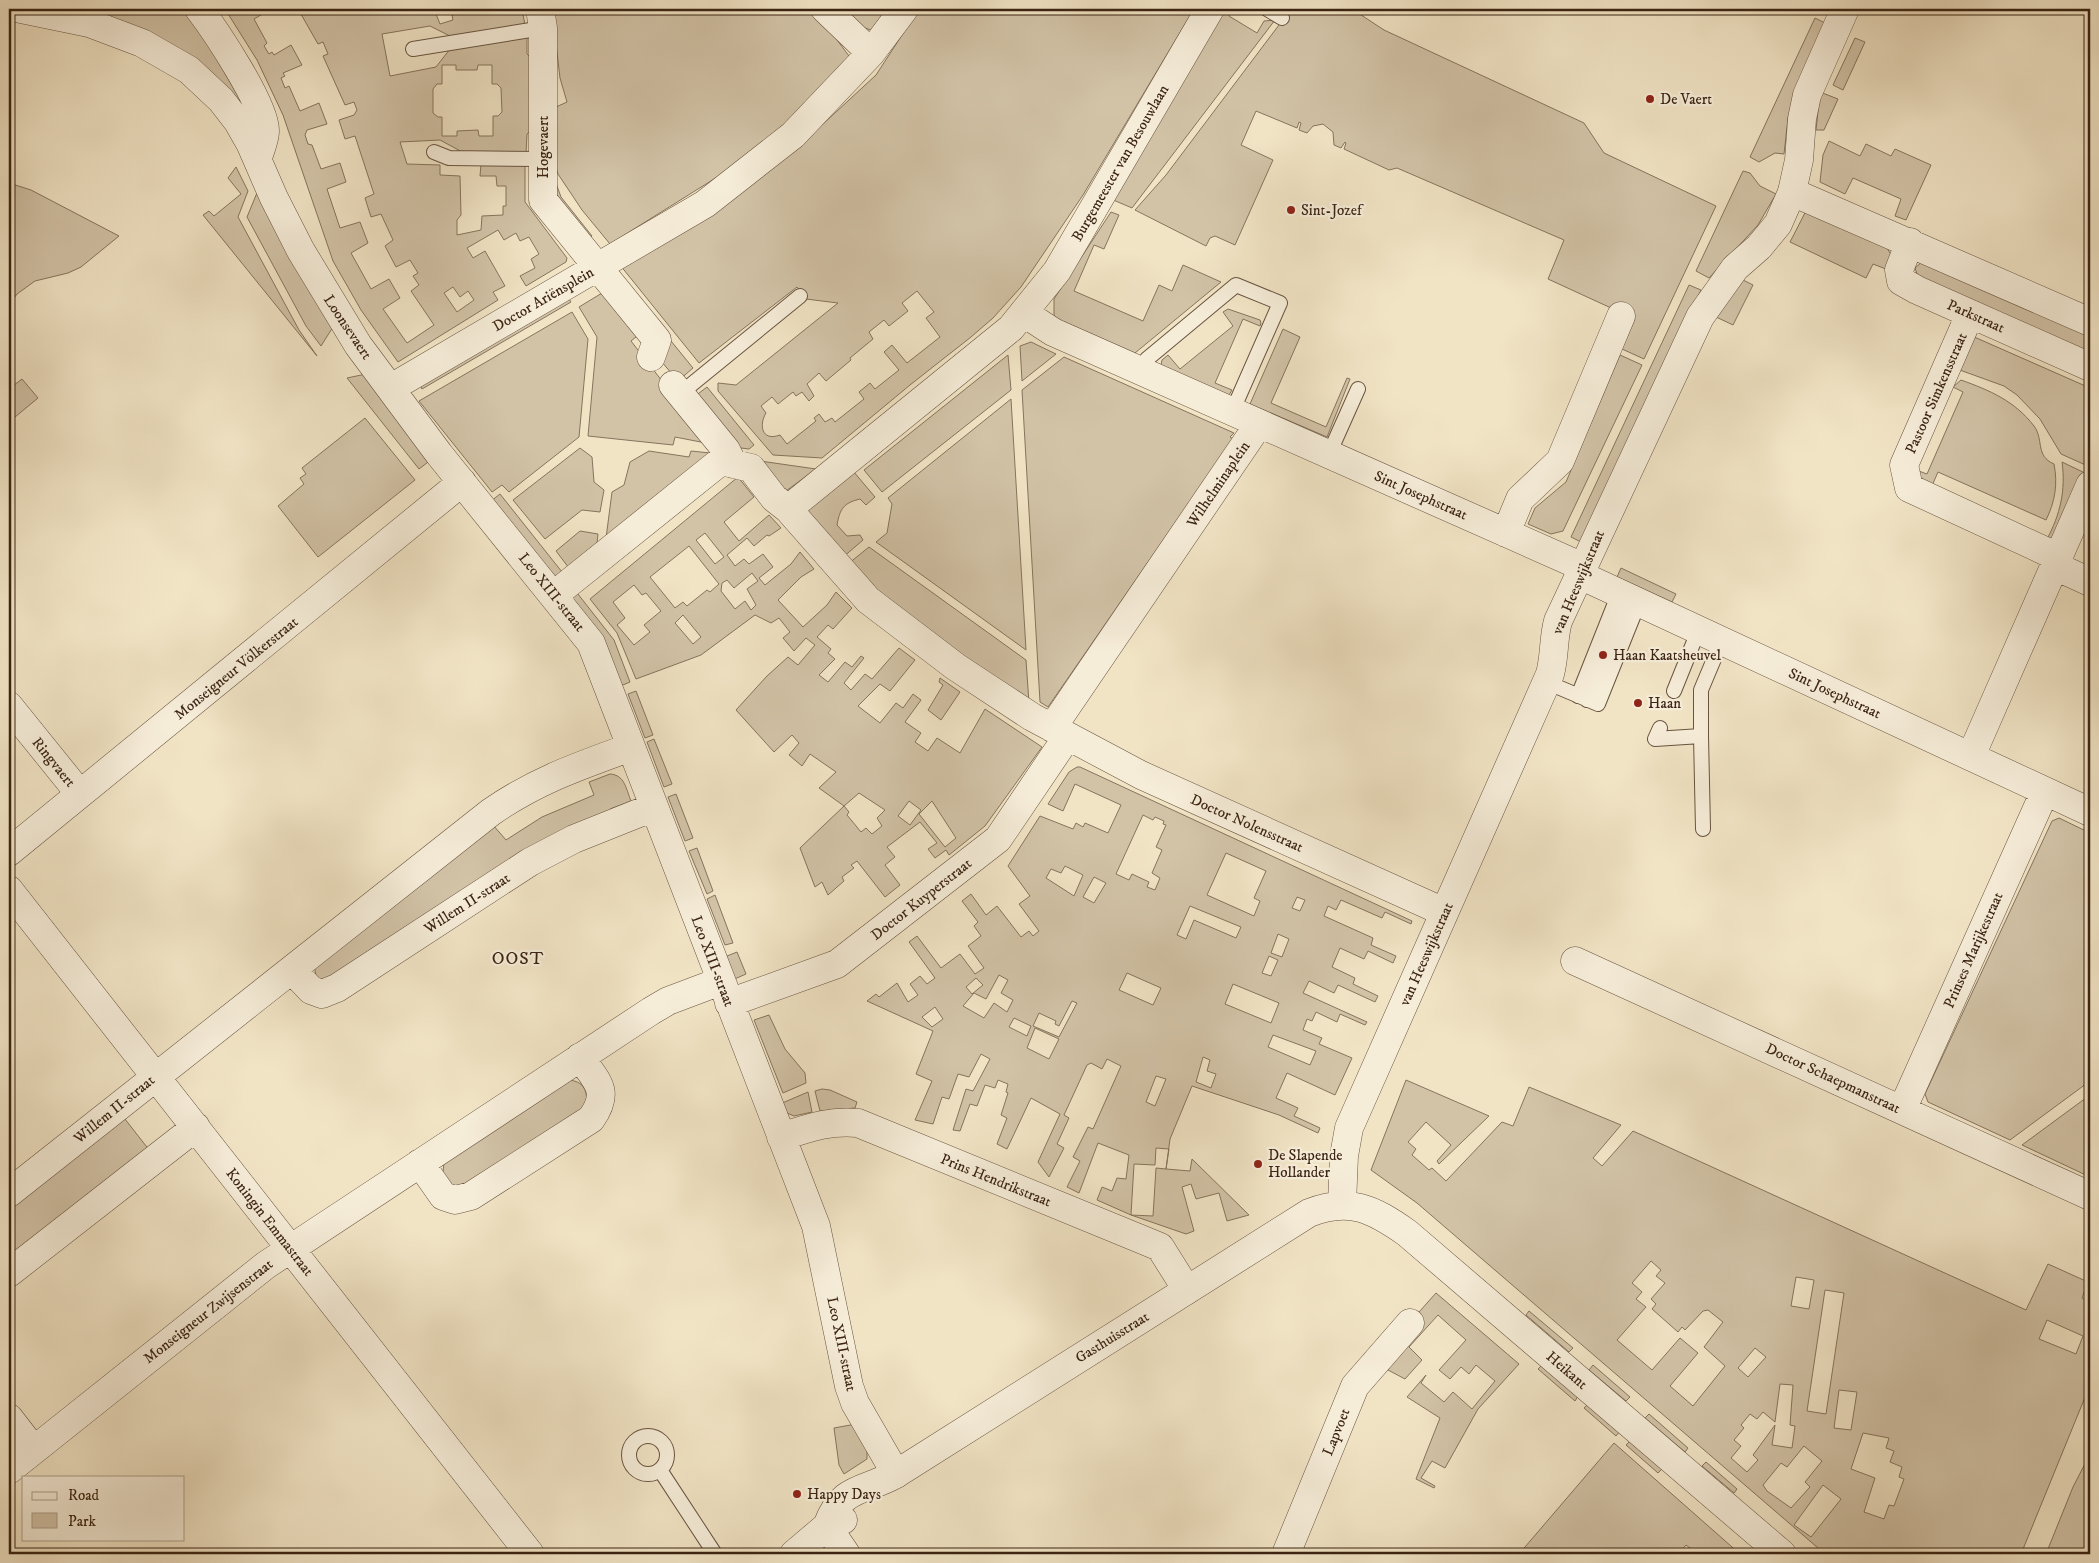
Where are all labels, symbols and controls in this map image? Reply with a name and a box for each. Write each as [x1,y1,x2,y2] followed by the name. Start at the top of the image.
[1068,81,1173,245] street label: Burgemeester van Besouwlaan
[1660,90,1712,109] place label: De Vaert
[1644,93,1656,105] marker: De Vaert
[534,115,553,178] street label: Hogevaert
[1301,201,1364,220] place label: Sint-Jozef
[1285,204,1297,216] marker: Sint-Jozef
[489,263,597,336] street label: Doctor Ariënsplein
[319,291,376,363] street label: Loonsevaert
[1944,295,2008,338] street label: Parkstraat
[1901,330,1972,457] street label: Pastoor Simkensstraat
[1182,437,1254,532] street label: Wilhelminaplein
[1371,466,1471,525] street label: Sint Josephstraat
[1548,527,1609,638] street label: van Heeswijkstraat
[514,549,589,636] street label: Leo XIII-straat
[170,612,302,724] street label: Monseigneur Völkerstraat
[1613,646,1722,665] place label: Haan Kaatsheuvel
[1597,649,1609,661] marker: Haan Kaatsheuvel
[1785,664,1884,723] street label: Sint Josephstraat
[1648,694,1681,713] place label: Haan
[1632,697,1644,709] marker: Haan
[28,733,80,791] street label: Ringvaert
[1187,790,1306,857] street label: Doctor Nolensstraat
[867,854,976,945] street label: Doctor Kuyperstraat
[420,868,514,939] street label: Willem II-straat
[1939,889,2008,1011] street label: Prinses Marijkestraat
[1395,899,1458,1010] street label: van Heeswijkstraat
[686,913,739,1010] street label: Leo XIII-straat
[492,948,544,970] district label: OOST
[1762,1039,1903,1118] street label: Doctor Schaepmanstraat
[69,1071,159,1148] street label: Willem II-straat
[1268,1146,1343,1182] place label: De Slapende Hollander
[938,1150,1054,1211] street label: Prins Hendrikstraat
[1252,1158,1264,1170] marker: De Slapende Hollander
[222,1164,318,1280] street label: Koningin Emmastraat
[140,1255,277,1368] street label: Monseigneur Zwijsenstraat
[822,1295,861,1393] street label: Leo XIII-straat
[1072,1307,1153,1368] street label: Gasthuisstraat
[1542,1347,1591,1394] street label: Heikant
[1318,1405,1355,1459] street label: Lapvoet
[22,1476,185,1540] legend
[807,1485,881,1504] place label: Happy Days
[68,1486,100,1505] text: Road
[791,1488,803,1500] marker: Happy Days
[68,1512,97,1531] text: Park

